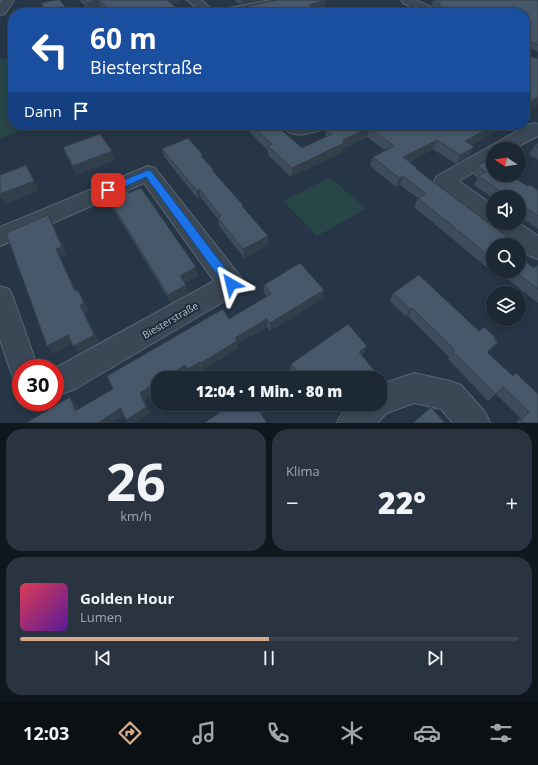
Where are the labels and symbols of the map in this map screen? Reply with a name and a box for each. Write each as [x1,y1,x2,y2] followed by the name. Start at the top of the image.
[486,142,526,182] north arrow
[91,173,125,207] pin
[210,263,252,305] position arrow
[139,298,201,342] street label: Biesterstraße
[12,359,64,411] speed limit sign: 30

